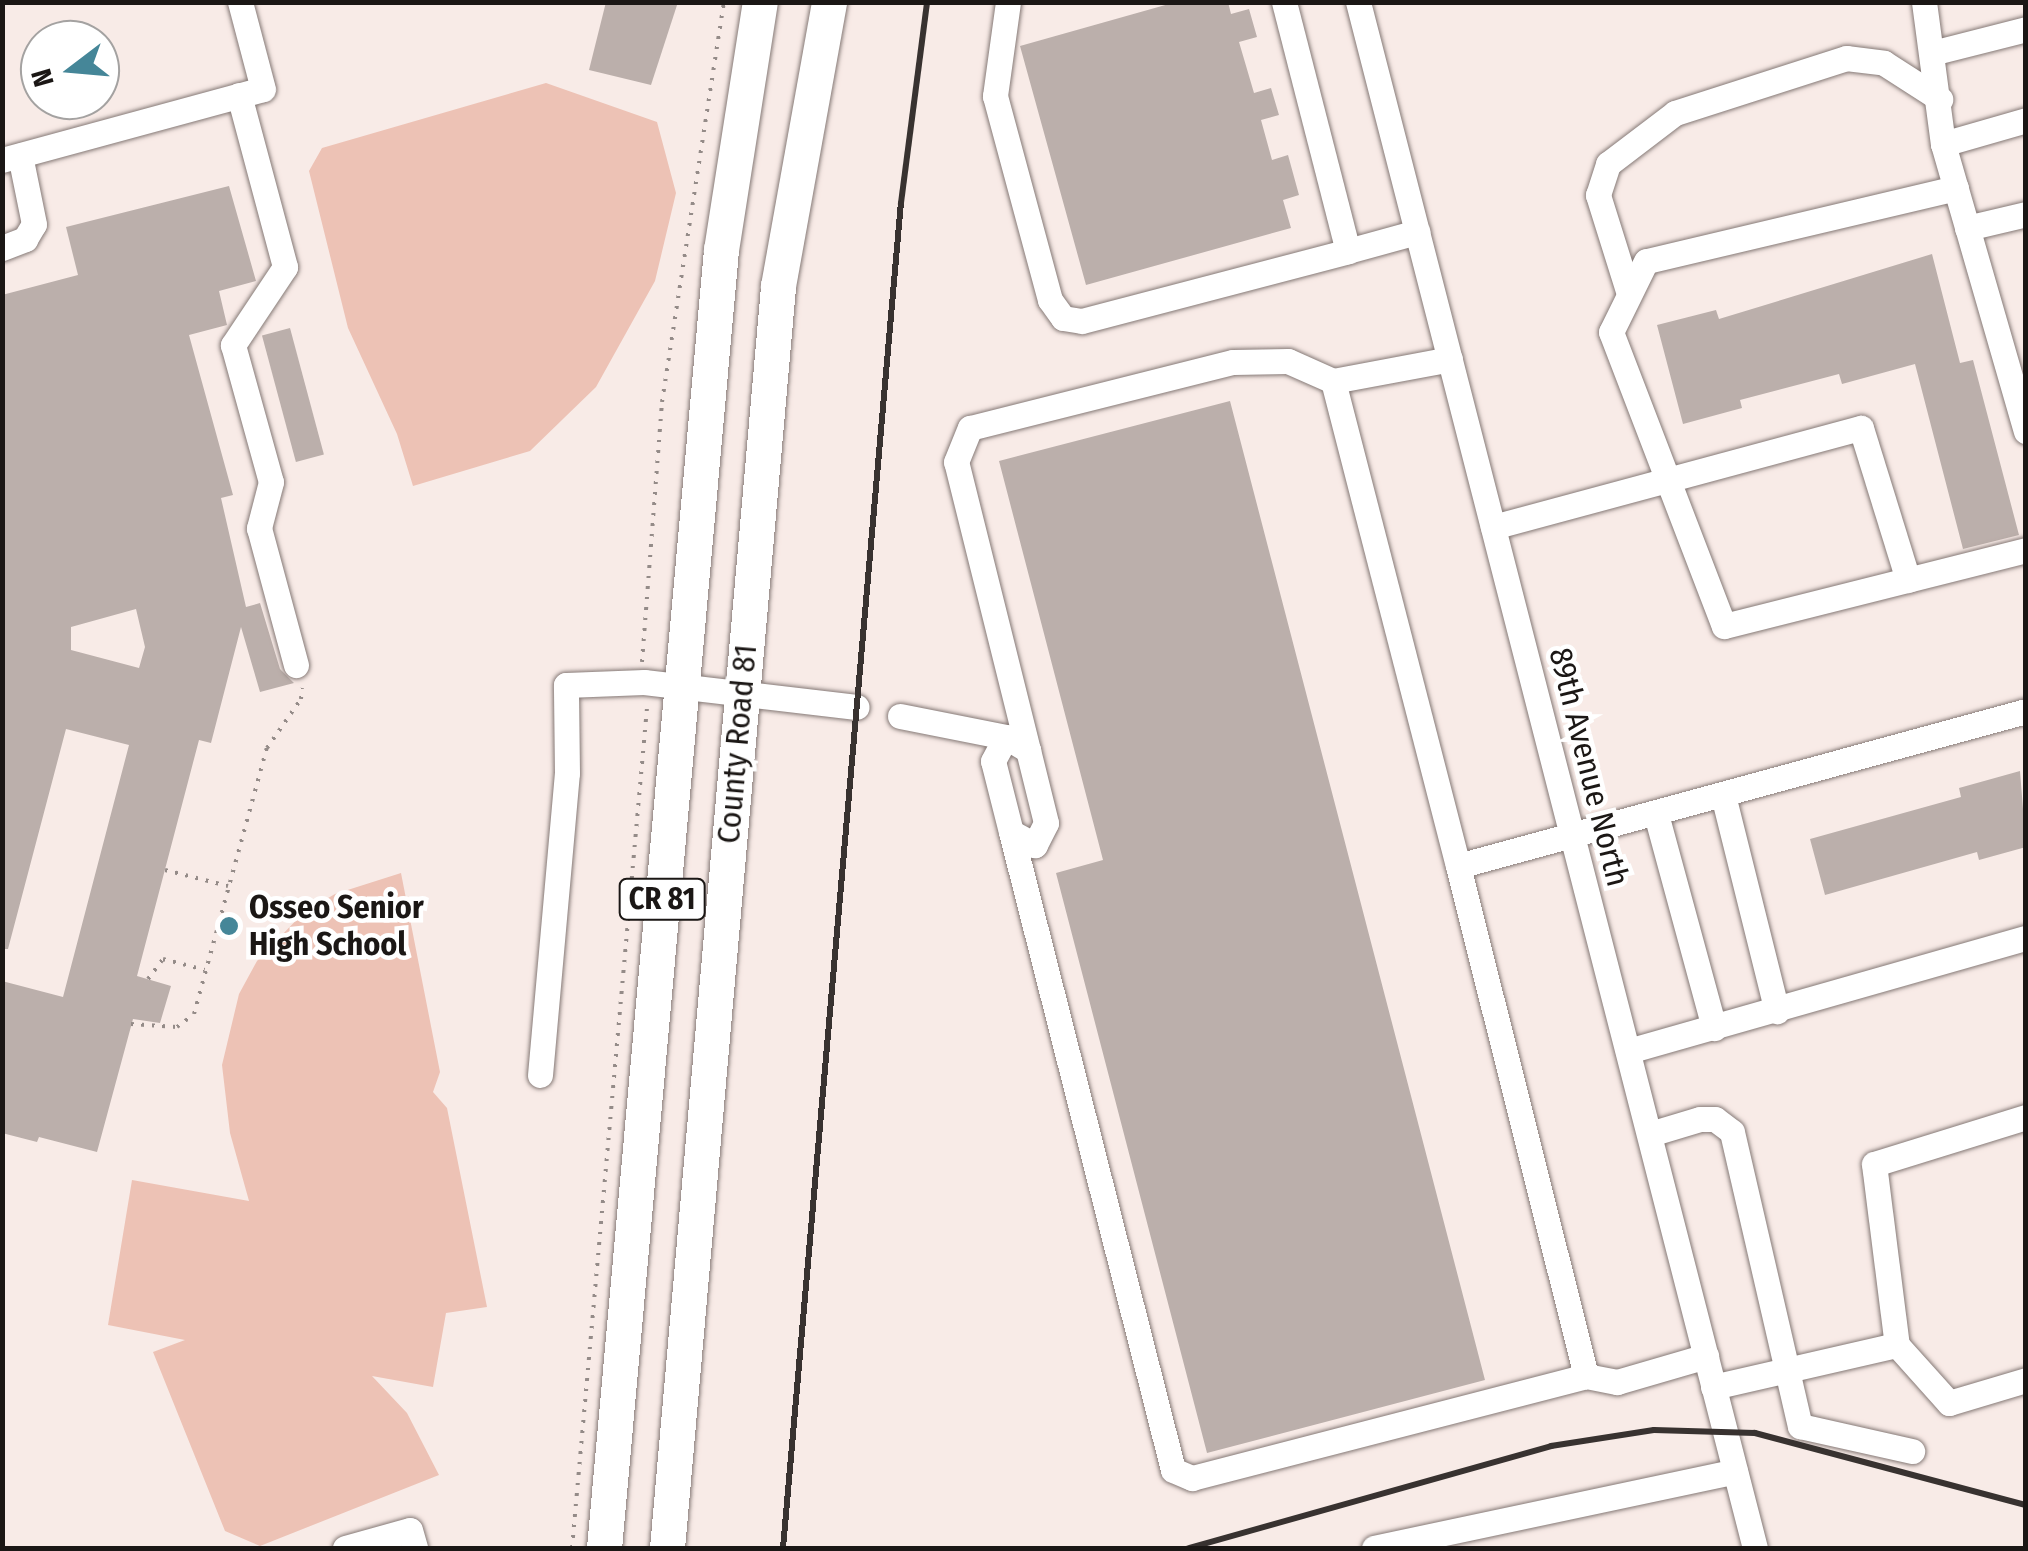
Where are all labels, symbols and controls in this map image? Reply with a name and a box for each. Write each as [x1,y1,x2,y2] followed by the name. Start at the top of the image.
[20,20,120,120] north arrow
[24,65,61,90] text: N
[709,643,765,845] street label: County Road 81
[1541,644,1637,890] street label: 89th Avenue North
[617,874,707,924] road number: CR 81
[249,889,424,964] place label: Osseo Senior High School
[218,915,240,937] marker: Osseo Senior High School

